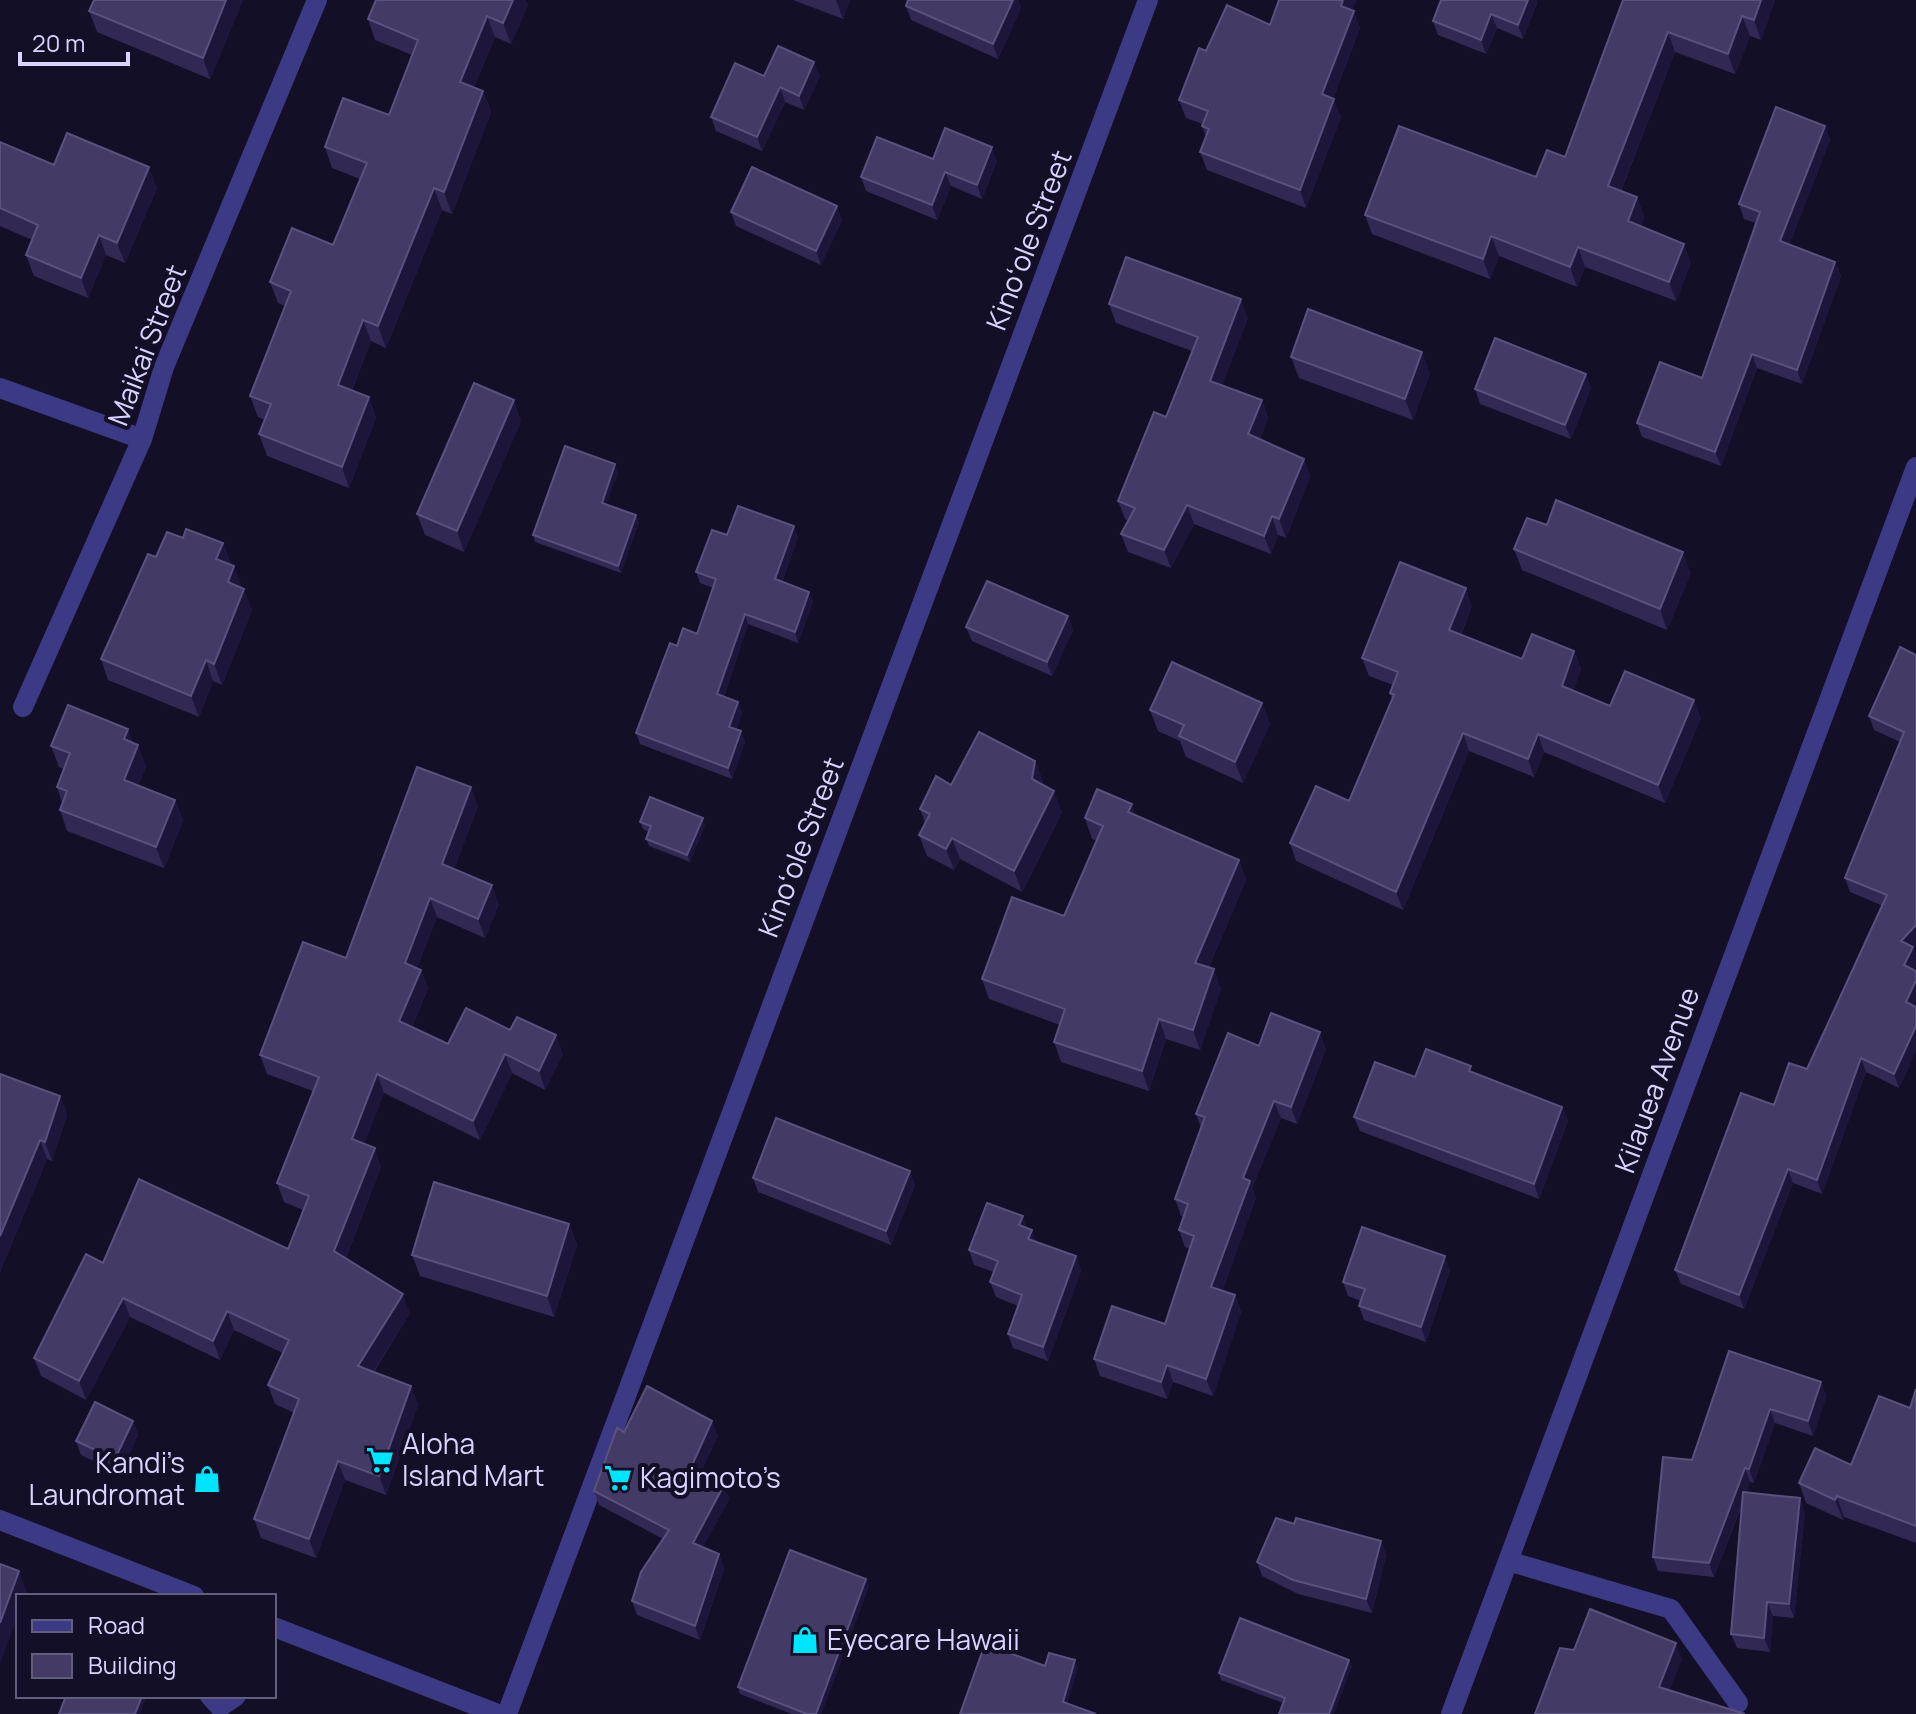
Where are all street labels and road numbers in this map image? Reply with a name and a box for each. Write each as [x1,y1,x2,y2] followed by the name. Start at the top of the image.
[976,144,1080,335] street label: Kinoʻole Street
[98,259,194,431] street label: Maikai Street
[748,751,852,942] street label: Kinoʻole Street
[1605,982,1707,1178] street label: Kilauea Avenue

